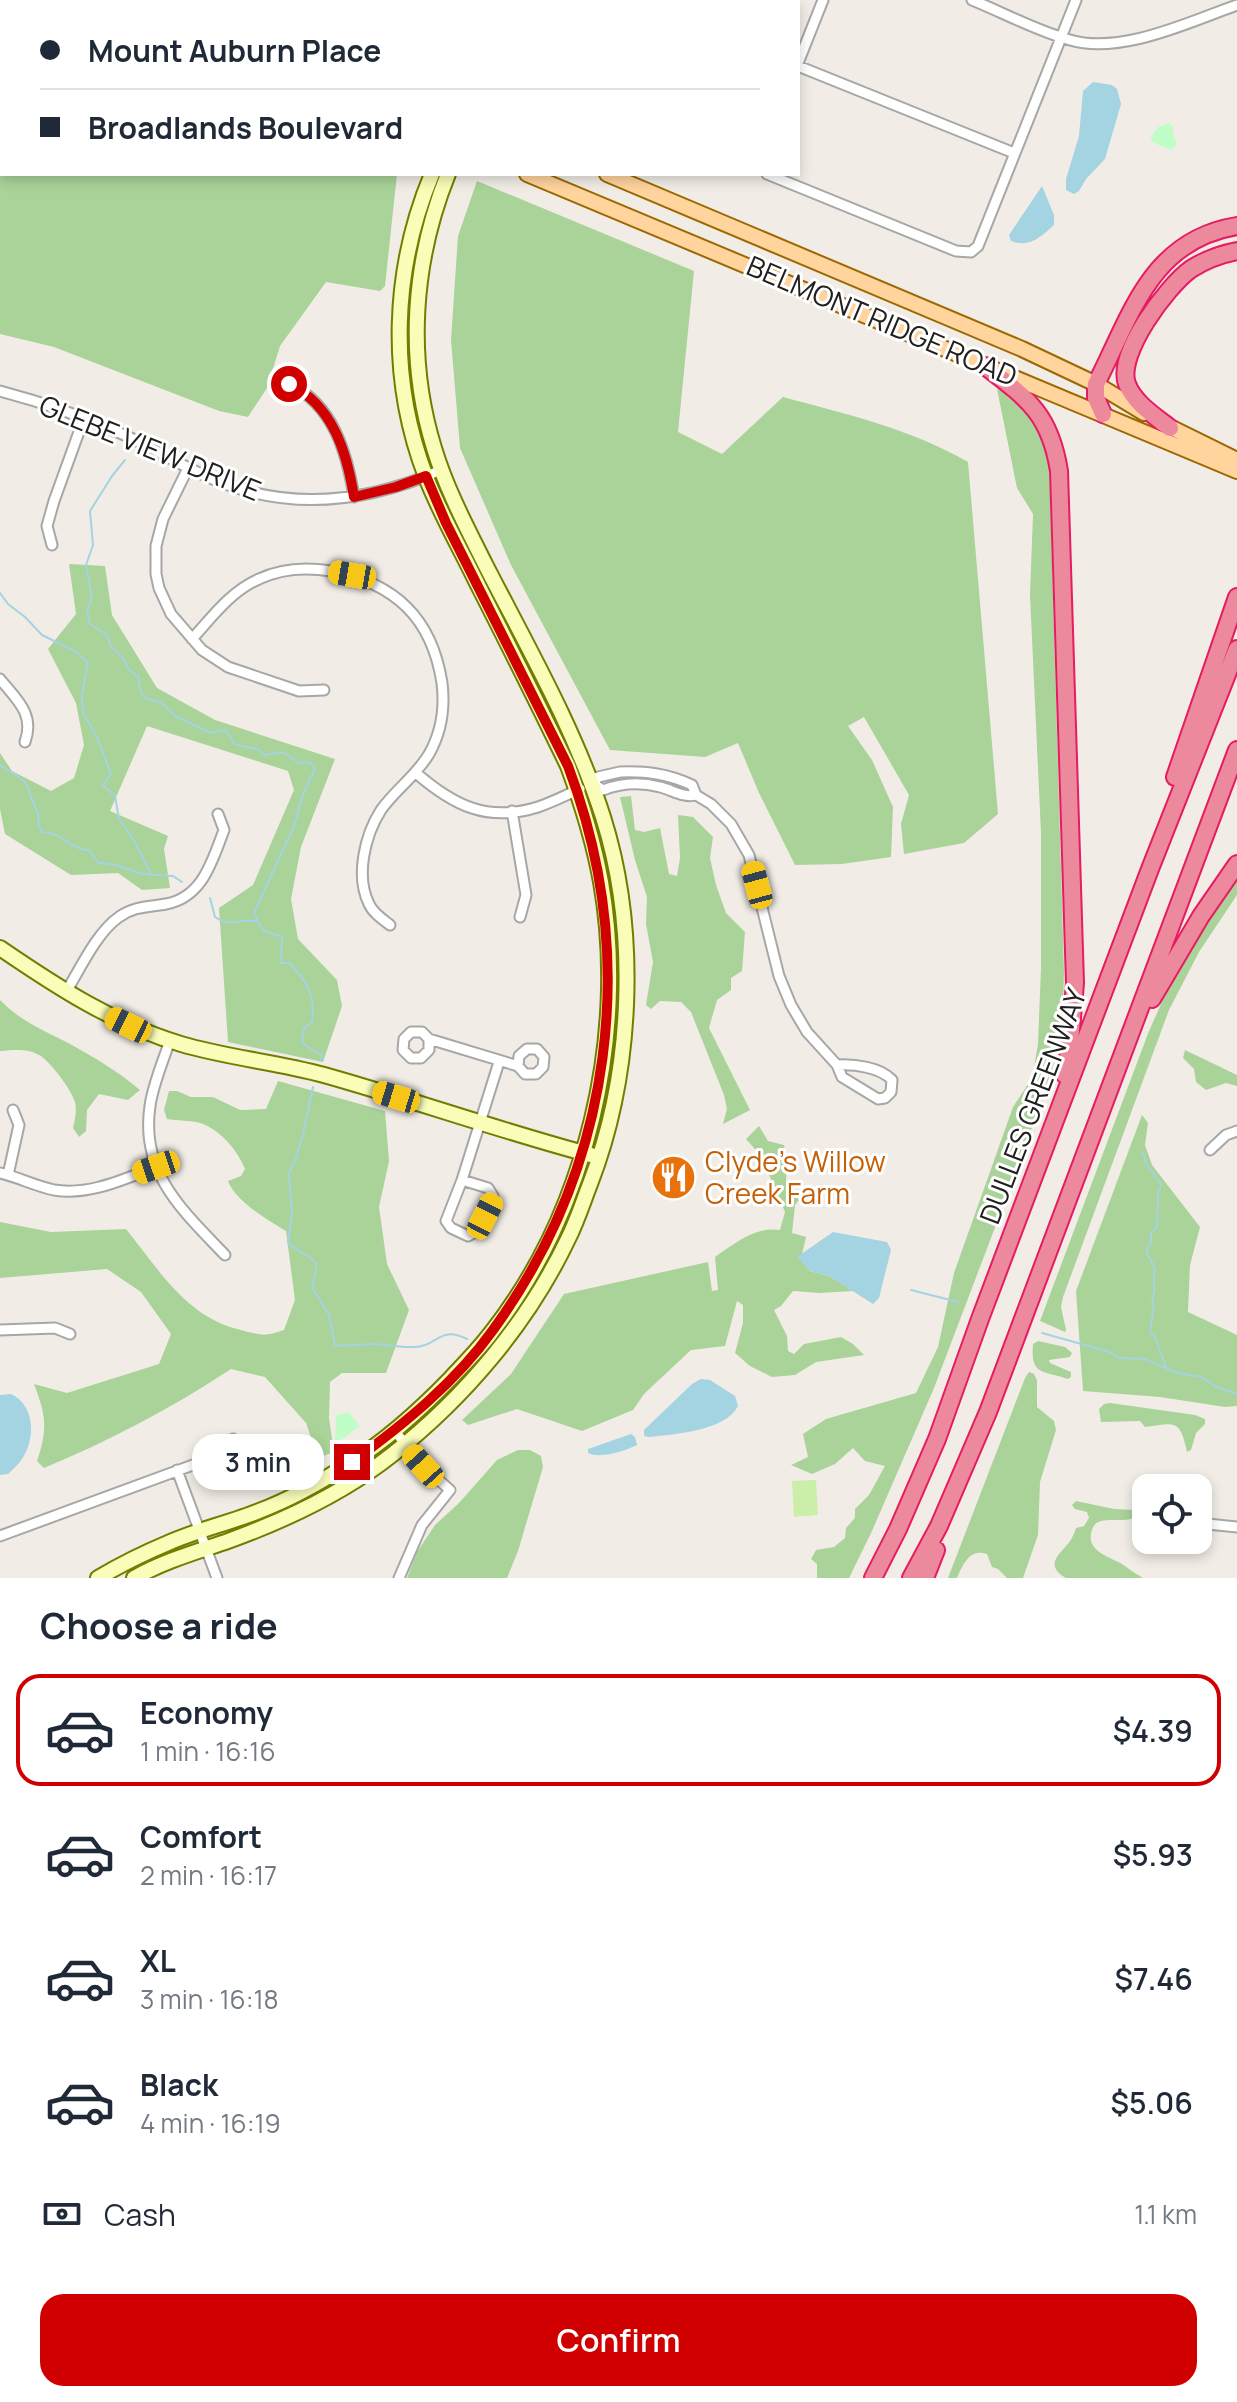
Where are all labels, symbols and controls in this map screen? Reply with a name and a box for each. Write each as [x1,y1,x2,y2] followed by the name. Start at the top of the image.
[88,30,381,71] text: Mount Auburn Place
[88,107,403,148] text: Broadlands Boulevard
[741,246,1023,394] street label: BELMONT RIDGE ROAD
[271,366,307,402] route start
[34,385,267,509] street label: GLEBE VIEW DRIVE
[326,559,378,591] car
[739,859,775,911] car
[970,982,1095,1229] street label: DULLES GREENWAY
[101,1004,155,1046] car
[370,1079,422,1115] car
[705,1142,886,1212] place label: Clyde's Willow Creek Farm
[129,1148,183,1186] car
[650,1154,698,1202] restaurant icon: Clyde's Willow Creek Farm
[463,1189,507,1243] car
[192,1434,324,1490] callout: 3 min
[398,1440,448,1492] car
[225,1444,291,1480] text: 3 min
[334,1444,370,1480] route end
[1132,1474,1212,1554] map controls
[1132,1474,1212,1554] button: locate
[40,1601,278,1650] text: Choose a ride
[140,1692,273,1733] text: Economy
[44,1694,116,1766] icon: car
[1113,1710,1193,1751] text: $4.39
[140,1733,276,1769] text: 1 min · 16:16
[140,1816,262,1857] text: Comfort
[44,1818,116,1890] icon: car
[1113,1834,1193,1875] text: $5.93
[140,1857,277,1893] text: 2 min · 16:17
[140,1940,176,1981] text: XL
[44,1942,116,2014] icon: car
[1115,1958,1193,1999] text: $7.46
[140,1981,279,2017] text: 3 min · 16:18
[140,2064,218,2105] text: Black
[44,2066,116,2138] icon: car
[1111,2082,1193,2123] text: $5.06
[140,2105,281,2141] text: 4 min · 16:19
[40,2192,84,2236] icon: cash
[104,2194,176,2235] text: Cash
[1134,2196,1197,2232] text: 1.1 km
[40,2294,1197,2386] button: Confirm

